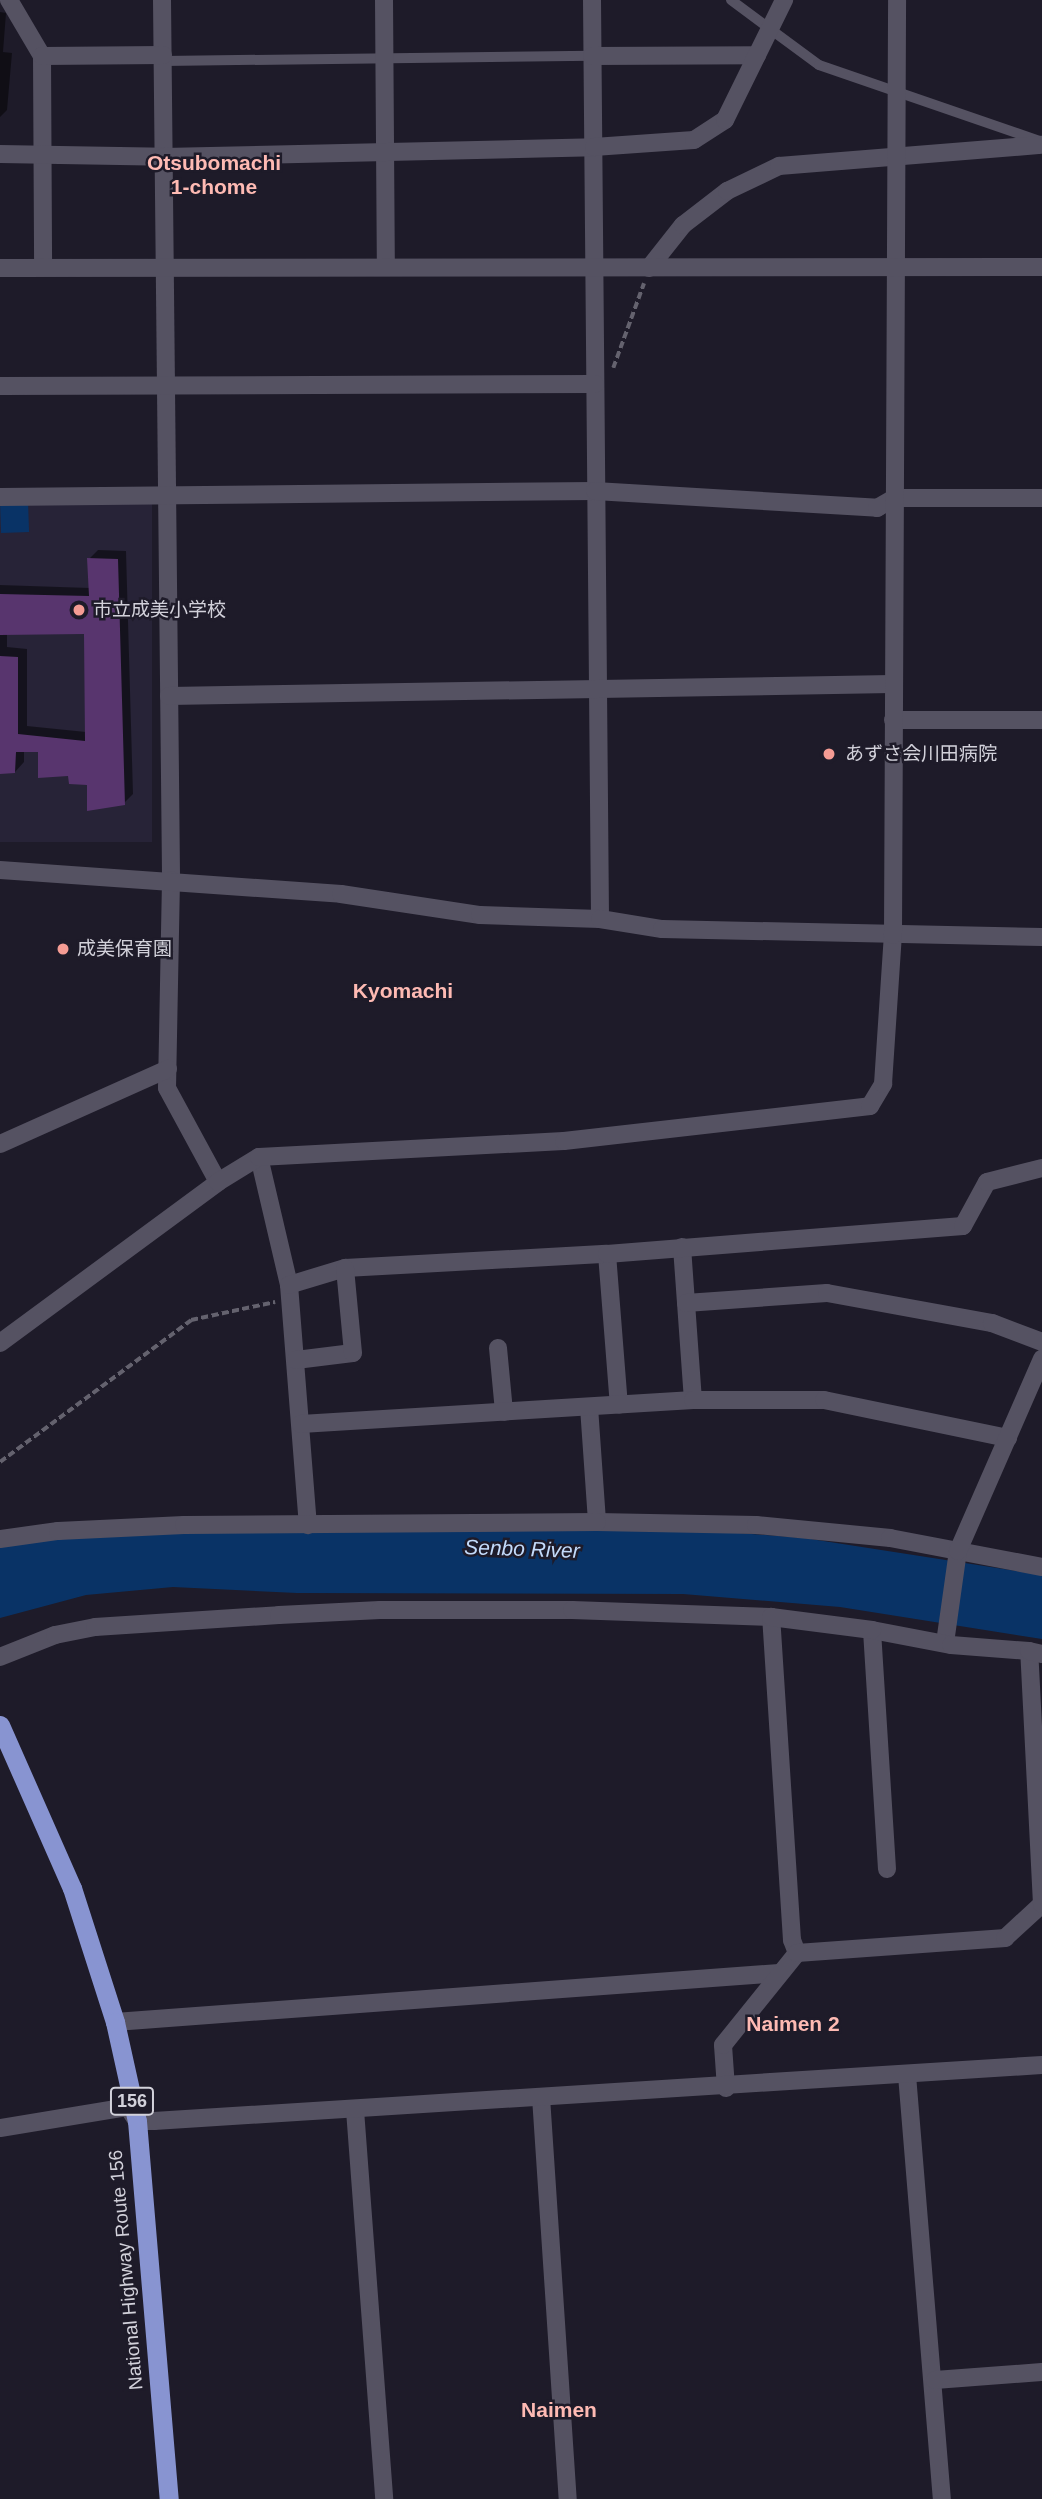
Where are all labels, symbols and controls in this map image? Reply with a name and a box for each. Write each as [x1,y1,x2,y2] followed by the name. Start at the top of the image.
[147,150,281,200] district label: Otsubomachi 1-chome
[93,599,226,621] place label: 市立成美小学校
[71,602,87,618] marker: 市立成美小学校
[845,743,997,765] place label: あずさ会川田病院
[819,744,839,764] marker: あずさ会川田病院
[77,938,172,960] place label: 成美保育園
[55,941,71,957] marker: 成美保育園
[353,978,453,1004] district label: Kyomachi
[464,1534,580,1564] water label: Senbo River
[746,2011,840,2037] district label: Naimen 2
[109,2087,155,2116] road number: 156
[104,2149,148,2391] street label: National Highway Route 156
[521,2397,597,2423] district label: Naimen

